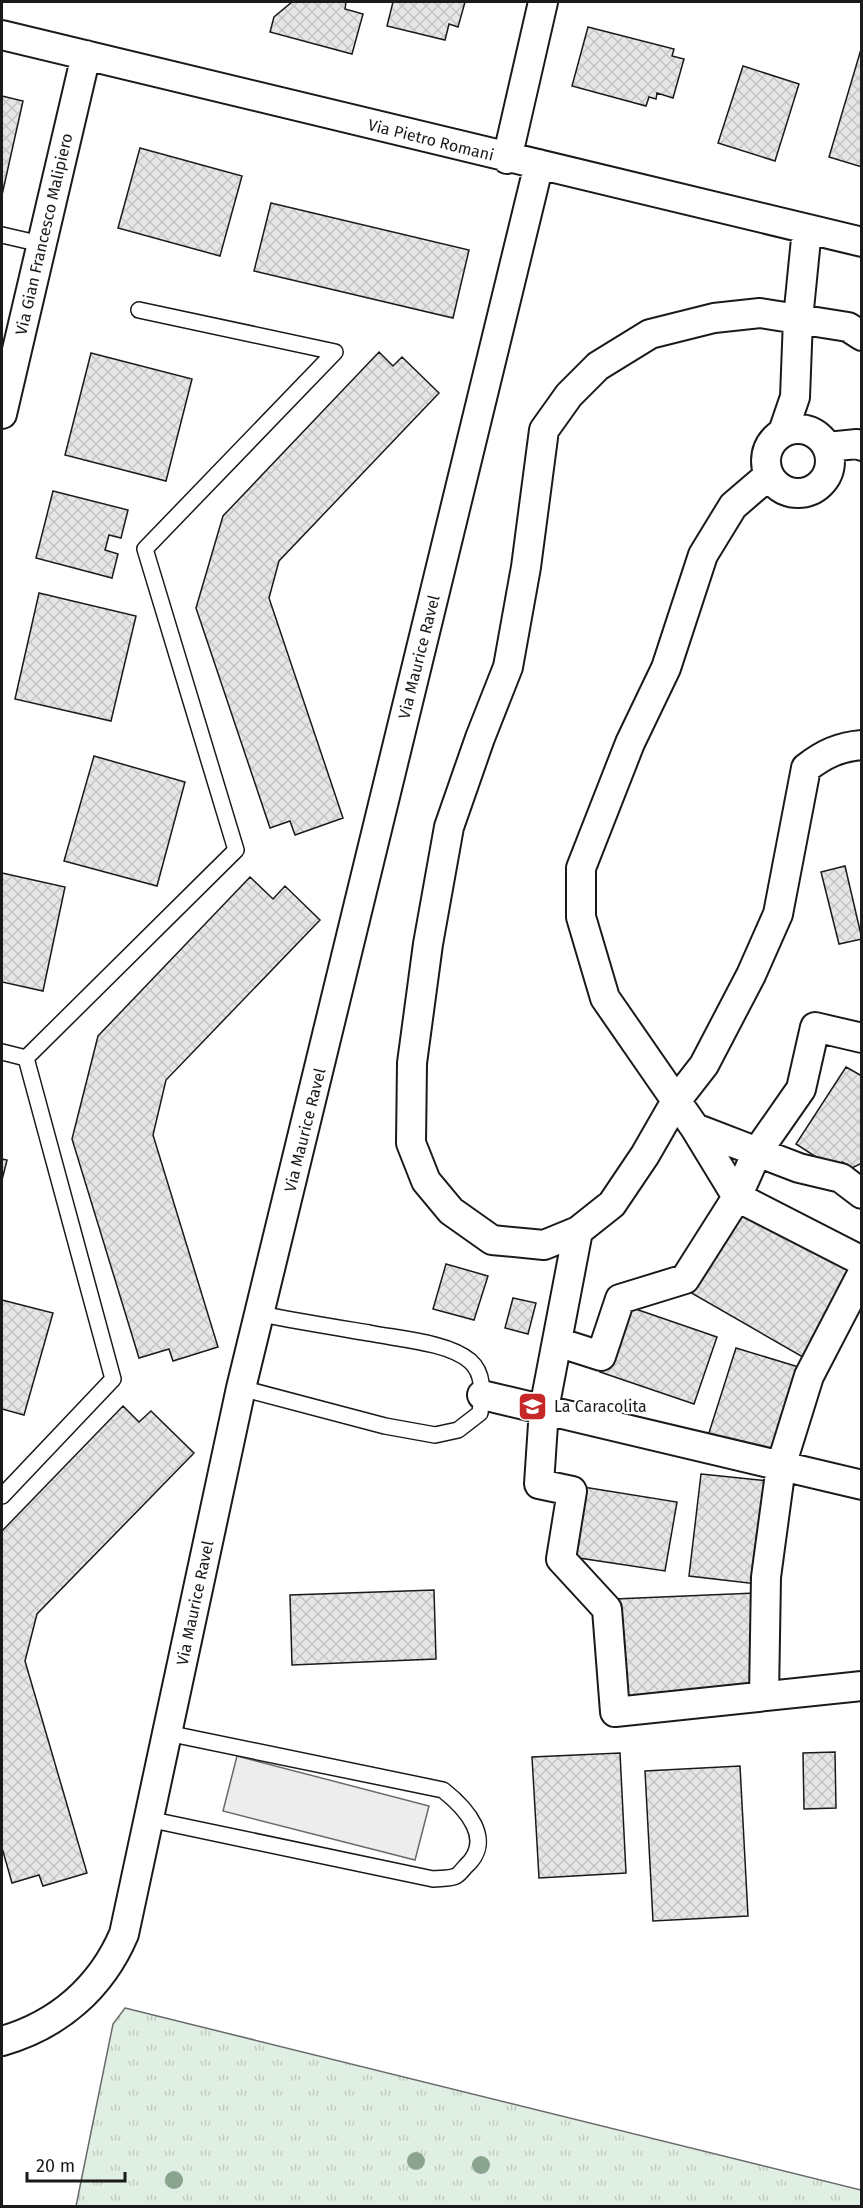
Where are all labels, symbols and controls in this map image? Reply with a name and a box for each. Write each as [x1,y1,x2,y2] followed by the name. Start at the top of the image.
[366,115,496,165] street label: Via Pietro Romani
[11,131,77,337] street label: Via Gian Francesco Malipiero
[394,593,444,721] street label: Via Maurice Ravel
[280,1066,330,1194] street label: Via Maurice Ravel
[517,1390,549,1422] school or university icon: La Caracolita
[554,1397,647,1416] place label: La Caracolita
[173,1539,218,1667] street label: Via Maurice Ravel
[27,2145,124,2183] scale bar
[36,2155,75,2177] text: 20 m

